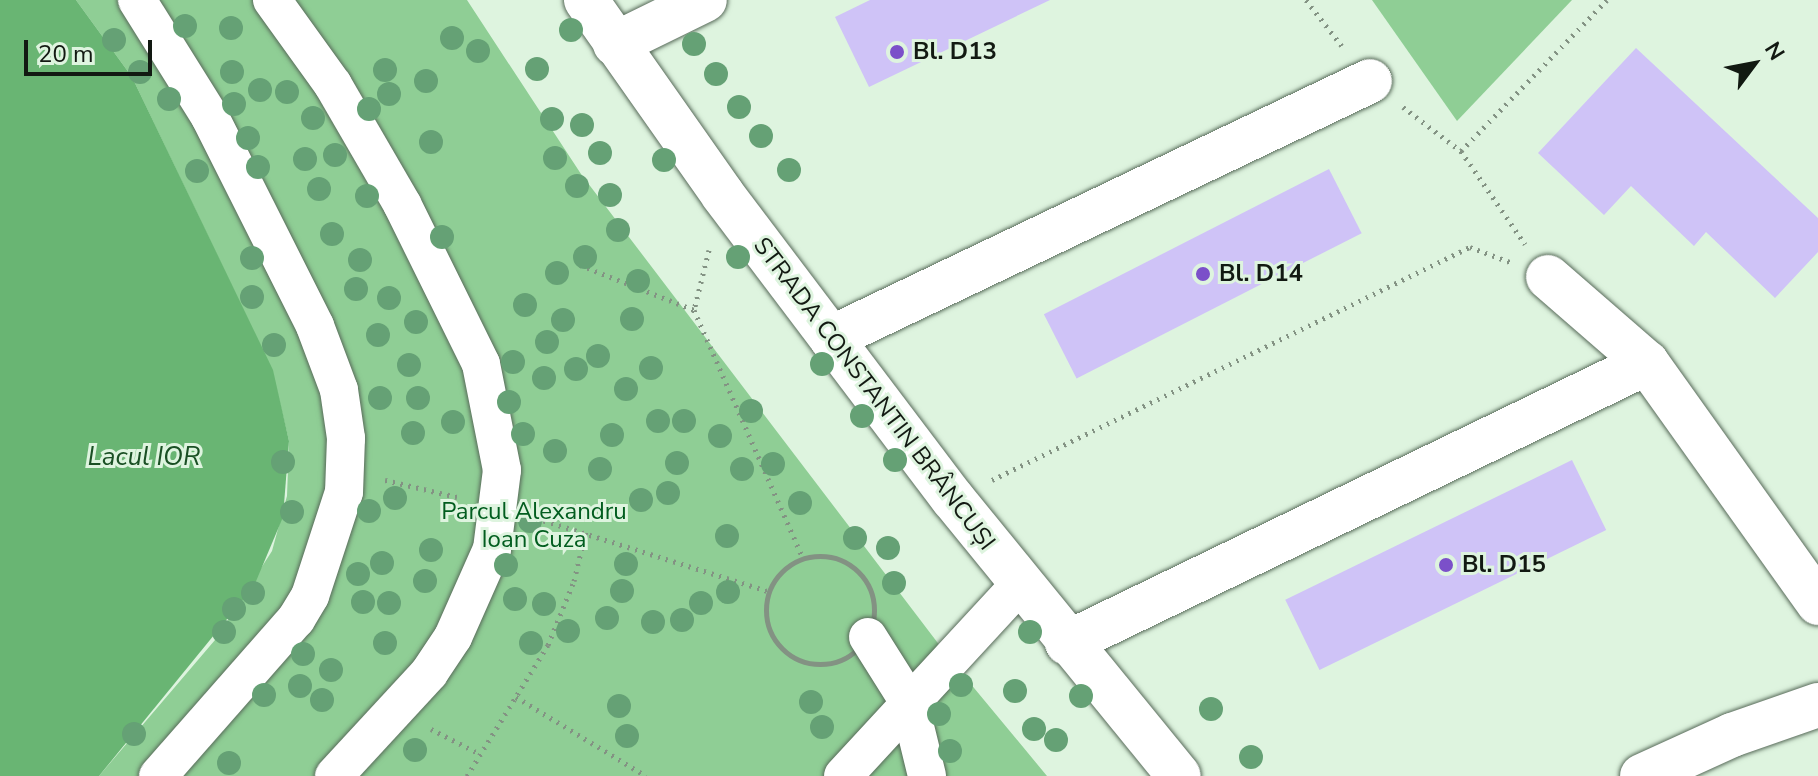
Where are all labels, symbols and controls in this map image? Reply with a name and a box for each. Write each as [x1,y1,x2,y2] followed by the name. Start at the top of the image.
[28,24,156,74] scale bar
[1714,24,1794,104] north arrow
[1757,36,1791,66] text: N
[38,38,94,70] text: 20 m
[913,38,997,66] place label: Bl. D13
[888,43,906,61] marker: Bl. D13
[747,232,1001,556] street label: STRADA CONSTANTIN BRÂNCUȘI
[1219,260,1303,288] place label: Bl. D14
[1194,265,1212,283] marker: Bl. D14
[88,441,200,473] water label: Lacul IOR
[441,498,627,554] park label: Parcul Alexandru Ioan Cuza
[1462,551,1546,579] place label: Bl. D15
[1437,556,1455,574] marker: Bl. D15

